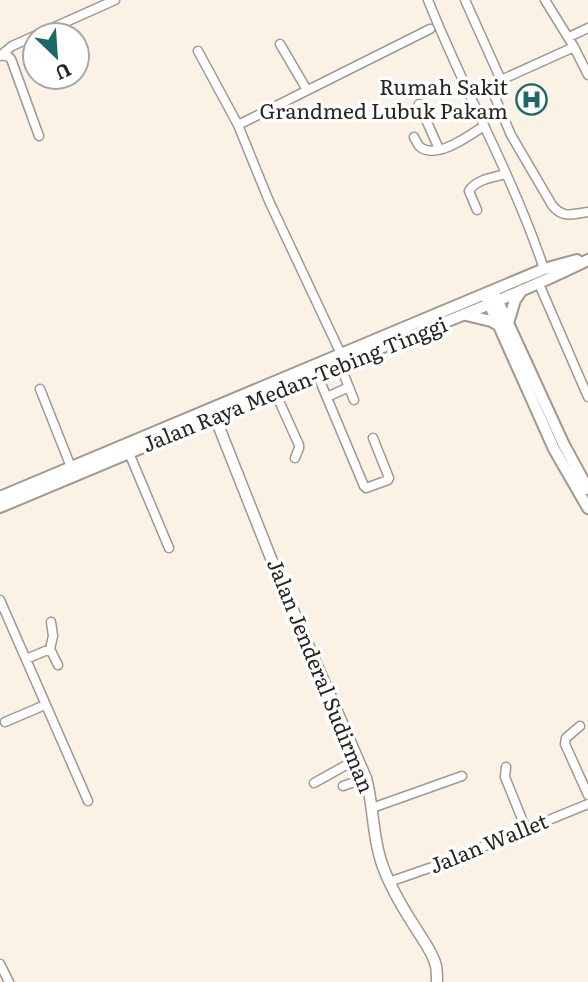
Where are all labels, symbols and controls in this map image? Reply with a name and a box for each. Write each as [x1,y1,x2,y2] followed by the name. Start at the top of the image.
[21,21,91,91] north arrow
[51,56,76,88] text: U
[259,70,509,125] place label: Rumah Sakit Grandmed Lubuk Pakam
[514,83,548,117] hospital icon: Rumah Sakit Grandmed Lubuk Pakam
[137,307,451,458] street label: Jalan Raya Medan-Tebing Tinggi
[261,553,384,797] street label: Jalan Jenderal Sudirman
[424,804,552,880] street label: Jalan Wallet

